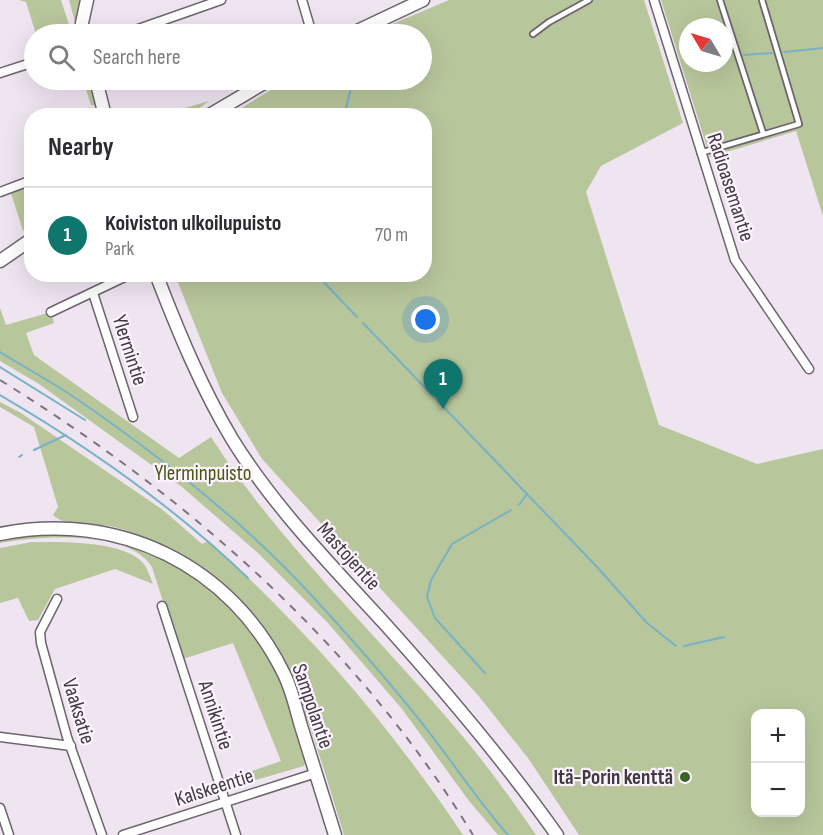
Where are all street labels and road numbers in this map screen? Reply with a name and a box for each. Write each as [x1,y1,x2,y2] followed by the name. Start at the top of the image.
[701,130,760,244] street label: Radioasemantie
[106,312,153,388] street label: Ylermintie
[312,517,386,596] street label: Mastojentie
[286,661,339,752] street label: Sampolantie
[57,675,100,747] street label: Vaaksatie
[192,677,238,753] street label: Annikintie
[172,763,257,812] street label: Kalskeentie

